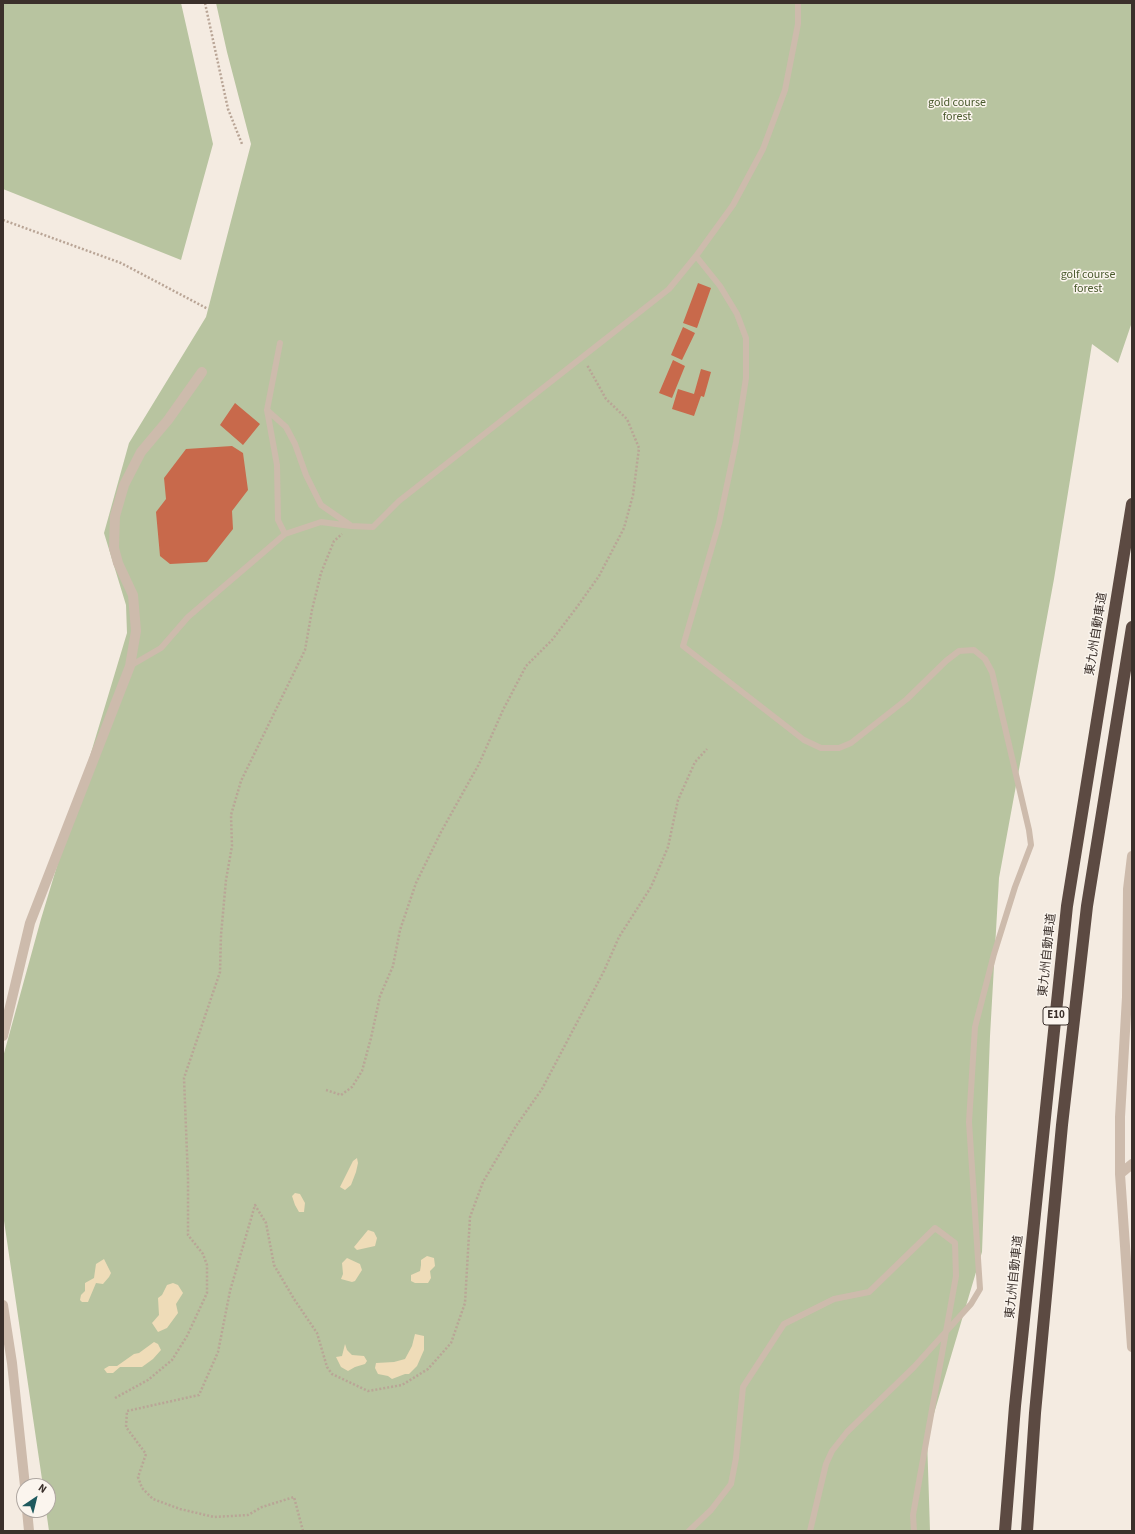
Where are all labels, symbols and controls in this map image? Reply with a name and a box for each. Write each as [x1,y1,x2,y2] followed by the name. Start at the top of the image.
[928,96,986,124] park label: gold course forest
[1061,268,1115,296] park label: golf course forest
[1083,591,1111,677] street label: 東九州自動車道
[1036,912,1060,998] street label: 東九州自動車道
[1043,1007,1069,1025] road number: E10
[1003,1234,1027,1320] street label: 東九州自動車道
[16,1478,56,1518] north arrow
[35,1480,50,1497] text: N

